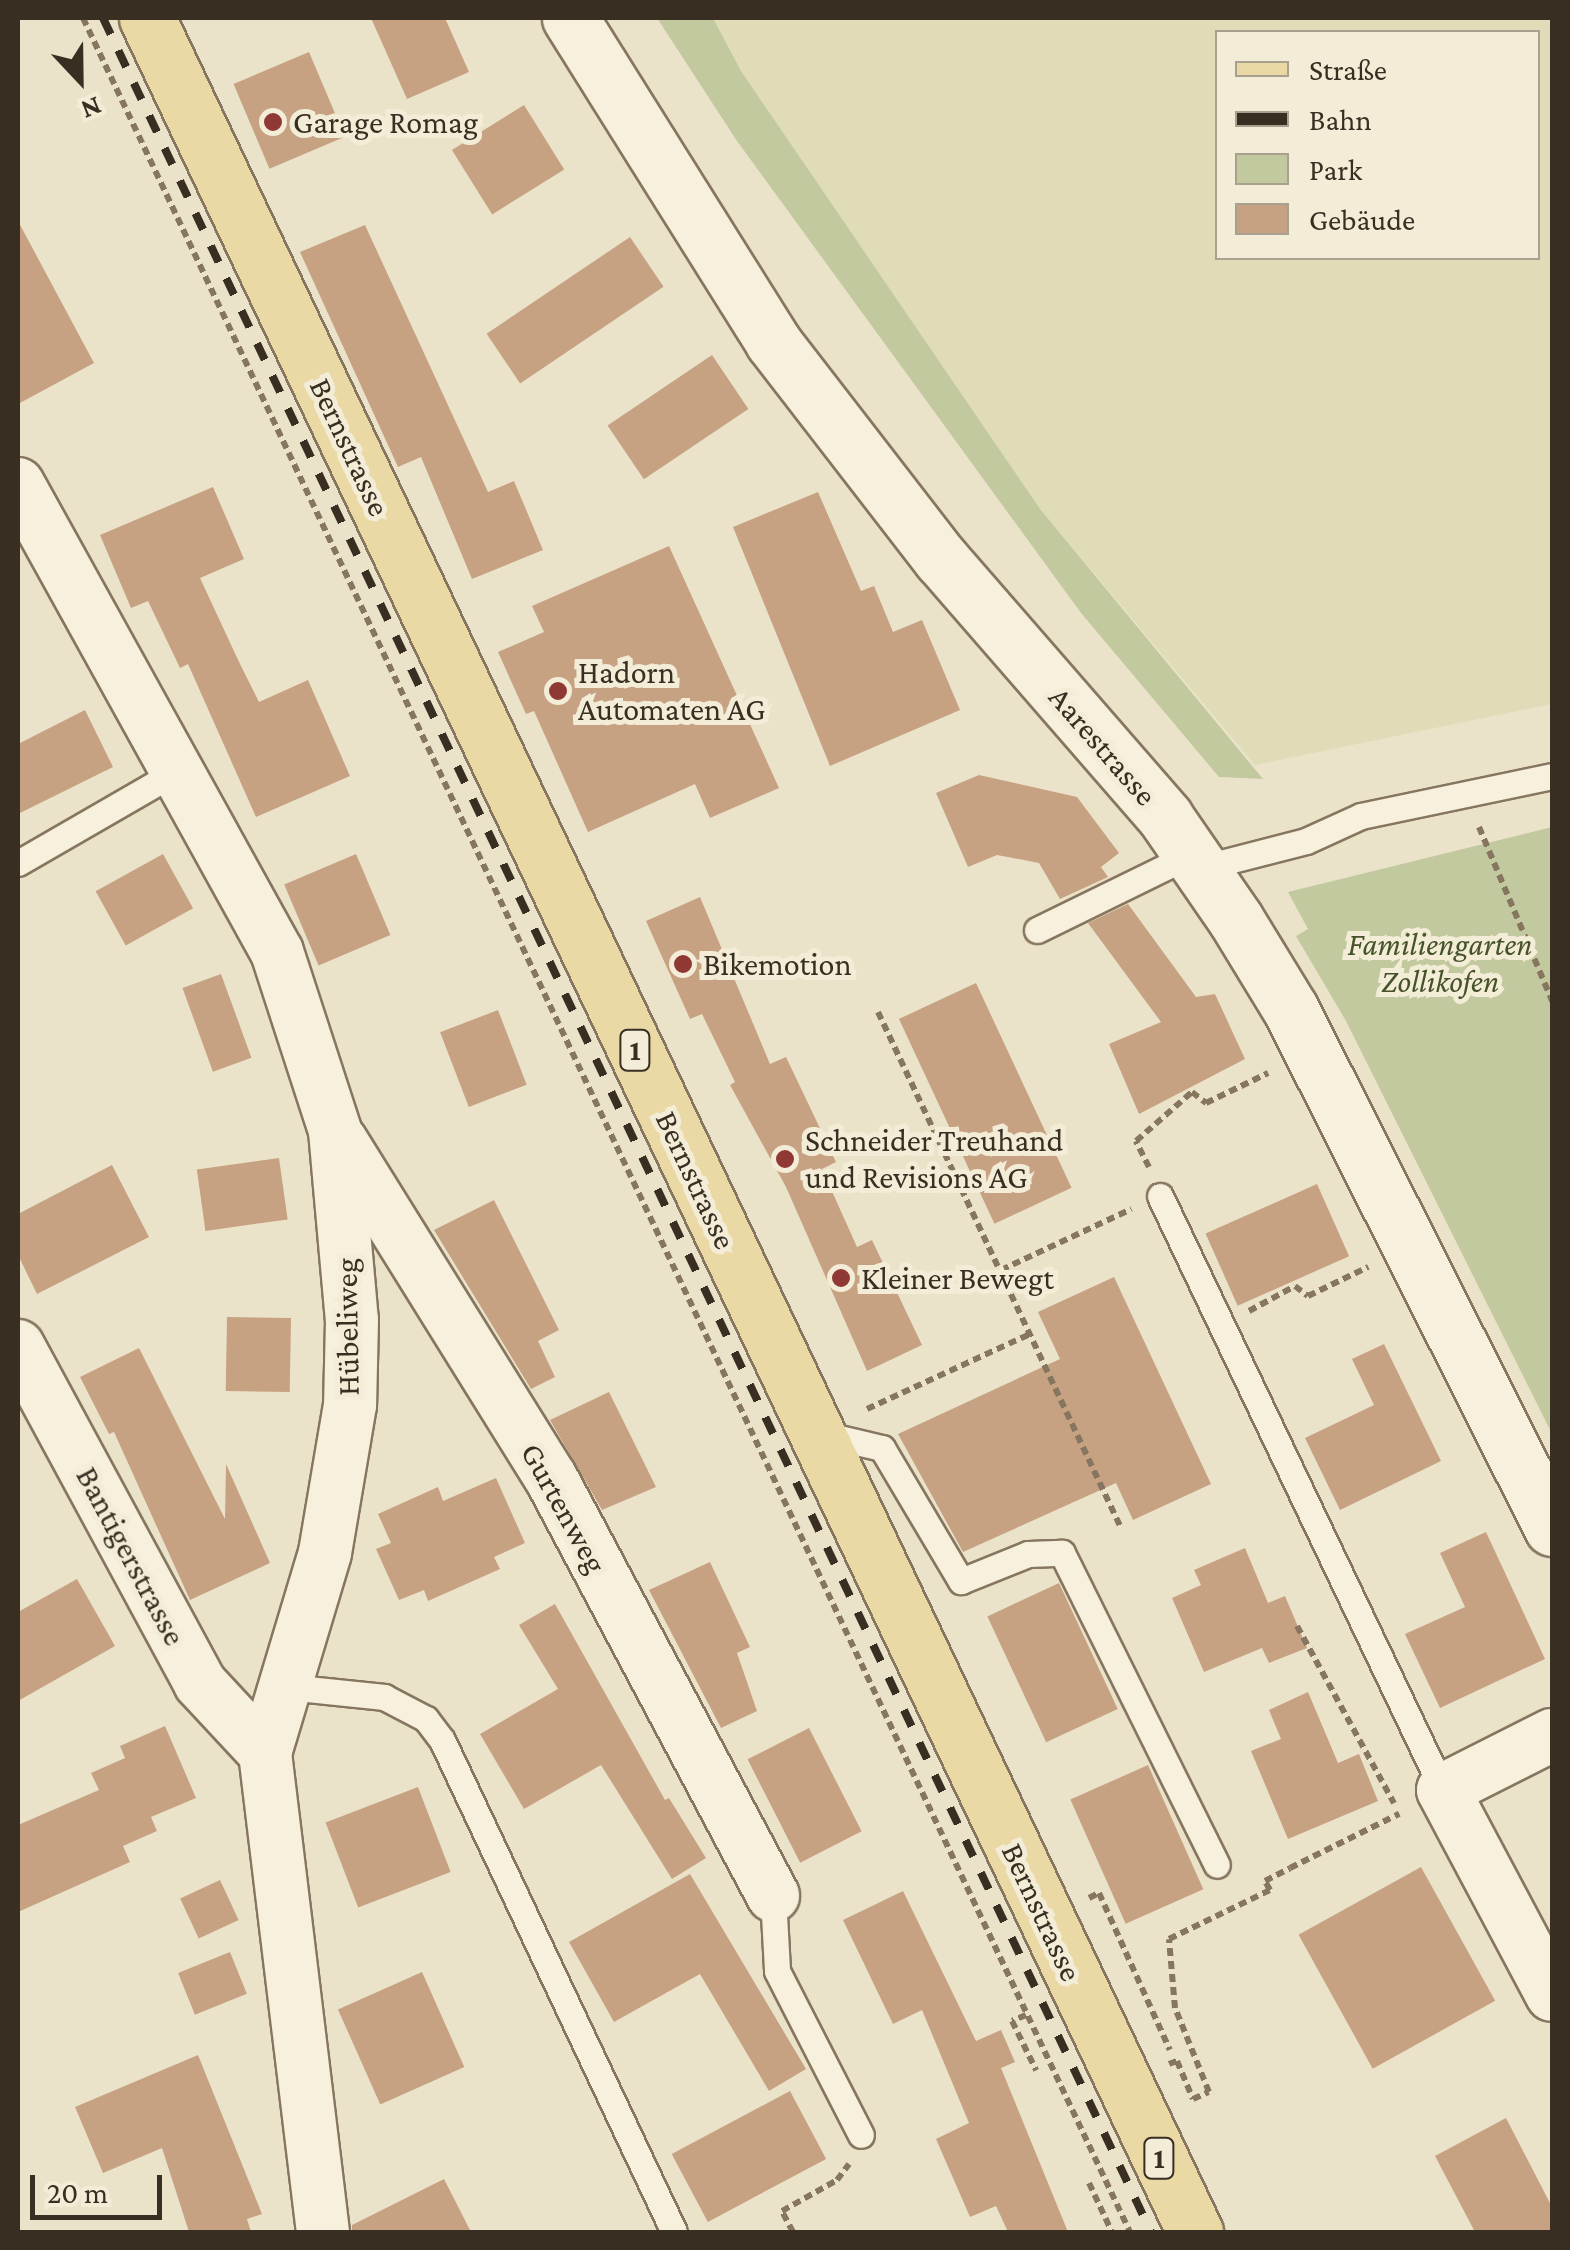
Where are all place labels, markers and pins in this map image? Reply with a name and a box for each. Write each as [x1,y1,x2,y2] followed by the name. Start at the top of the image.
[293,103,478,141] place label: Garage Romag
[262,111,284,133] marker: Garage Romag
[578,654,766,729] place label: Hadorn Automaten AG
[547,680,569,702] marker: Hadorn Automaten AG
[703,945,852,983] place label: Bikemotion
[672,953,694,975] marker: Bikemotion
[805,1122,1063,1197] place label: Schneider Treuhand und Revisions AG
[774,1148,796,1170] marker: Schneider Treuhand und Revisions AG
[861,1259,1054,1297] place label: Kleiner Bewegt
[830,1267,852,1289] marker: Kleiner Bewegt

